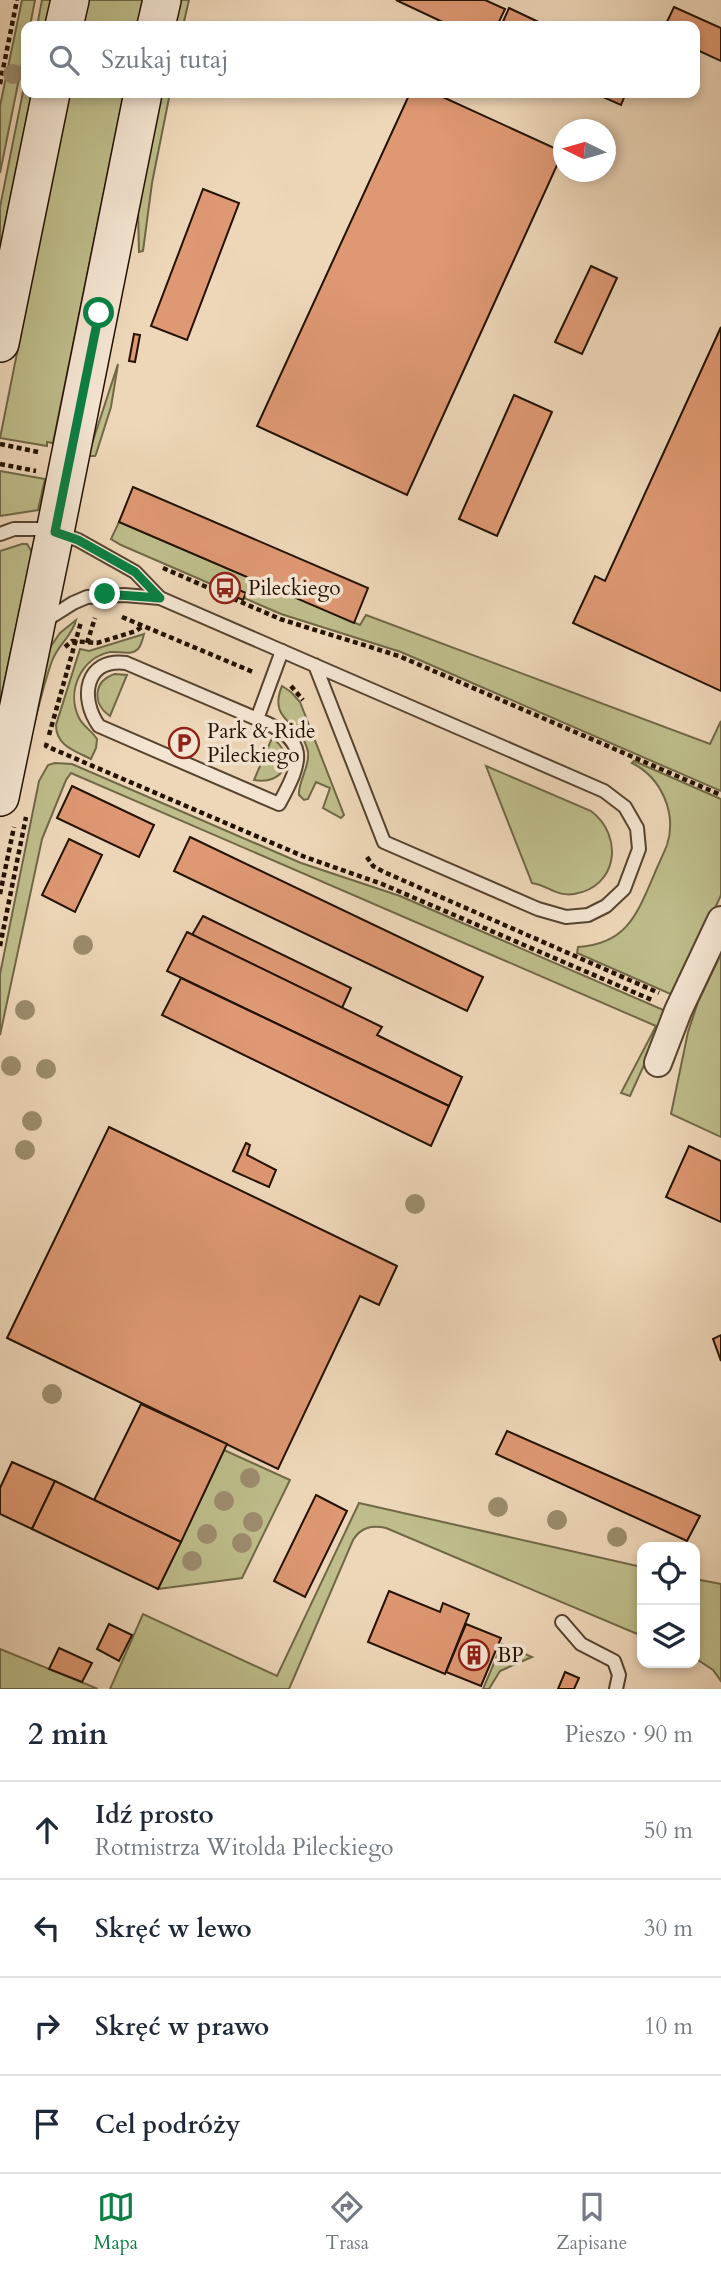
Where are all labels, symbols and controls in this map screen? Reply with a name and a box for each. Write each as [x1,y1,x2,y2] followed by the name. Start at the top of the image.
[21,21,700,98] search box
[45,41,83,79] icon: search
[101,42,229,77] text: Szukaj tutaj
[553,119,616,182] north arrow
[83,297,114,328] route start
[208,571,242,605] bus stop icon: Pileckiego
[248,574,341,603] place label: Pileckiego
[89,578,120,609] route end
[207,717,315,770] place label: Park & Ride Pileckiego
[167,726,201,760] parking icon: Park & Ride Pileckiego
[637,1542,700,1668] map controls
[637,1542,700,1605] button: locate
[637,1605,700,1668] button: layers
[457,1638,491,1672] building icon: BP
[497,1641,524,1670] place label: BP
[28,1714,108,1755] text: 2 min
[565,1719,693,1750] text: Pieszo · 90 m
[95,1797,214,1832] text: Idź prosto
[28,1811,66,1849] icon: ahead
[644,1815,693,1846] text: 50 m
[95,1832,393,1863] text: Rotmistrza Witolda Pileckiego
[28,1909,66,1947] icon: left
[95,1911,252,1946] text: Skręć w lewo
[644,1913,693,1944] text: 30 m
[28,2007,66,2045] icon: right
[95,2009,269,2044] text: Skręć w prawo
[644,2011,693,2042] text: 10 m
[28,2105,66,2143] icon: arrive
[95,2107,241,2142] text: Cel podróży
[94,2188,138,2256] tab: Mapa
[325,2188,369,2256] tab: Trasa
[556,2188,627,2256] tab: Zapisane

